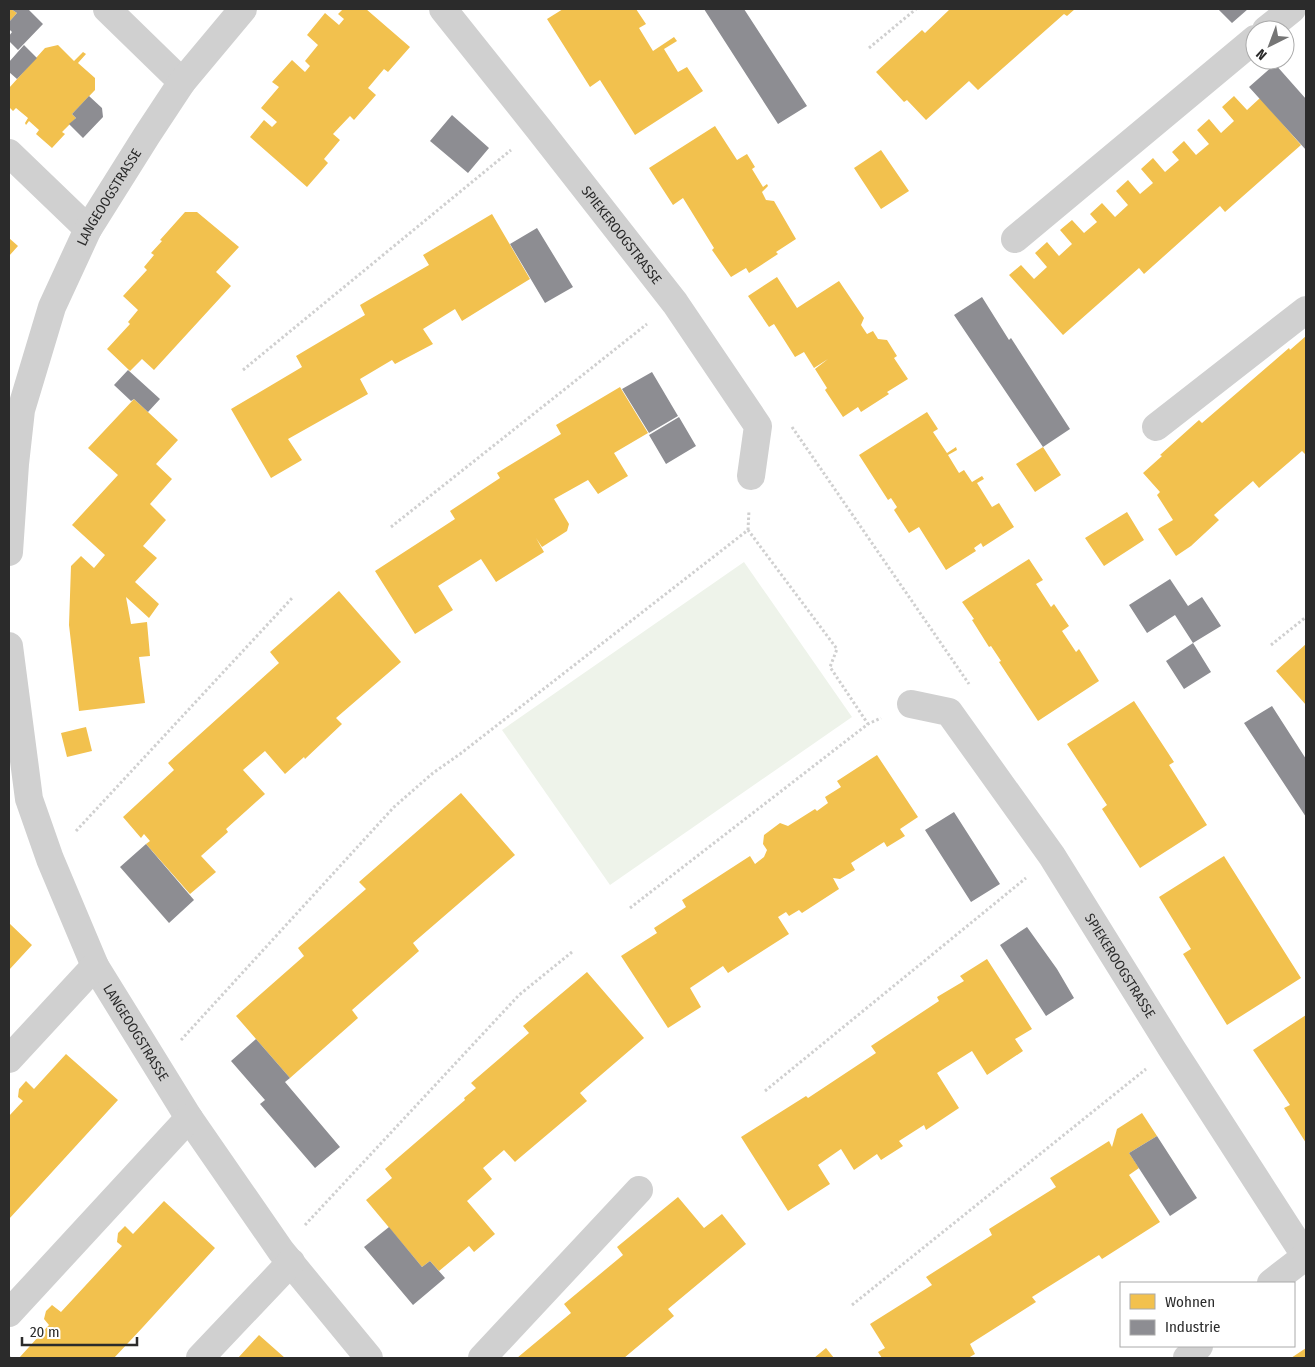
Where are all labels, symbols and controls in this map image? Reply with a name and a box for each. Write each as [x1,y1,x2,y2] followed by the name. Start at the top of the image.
[1245,20,1295,70] north arrow
[1253,45,1270,63] text: N
[73,145,145,248] street label: LANGEOOGSTRASSE
[578,182,666,288] street label: SPIEKEROOGSTRASSE
[1081,910,1159,1022] street label: SPIEKEROOGSTRASSE
[100,981,173,1084] street label: LANGEOOGSTRASSE
[1120,1282,1295,1347] legend
[1165,1293,1215,1311] text: Wohnen
[22,1314,138,1346] scale bar
[1165,1318,1220,1336] text: Industrie
[30,1323,60,1341] text: 20 m

